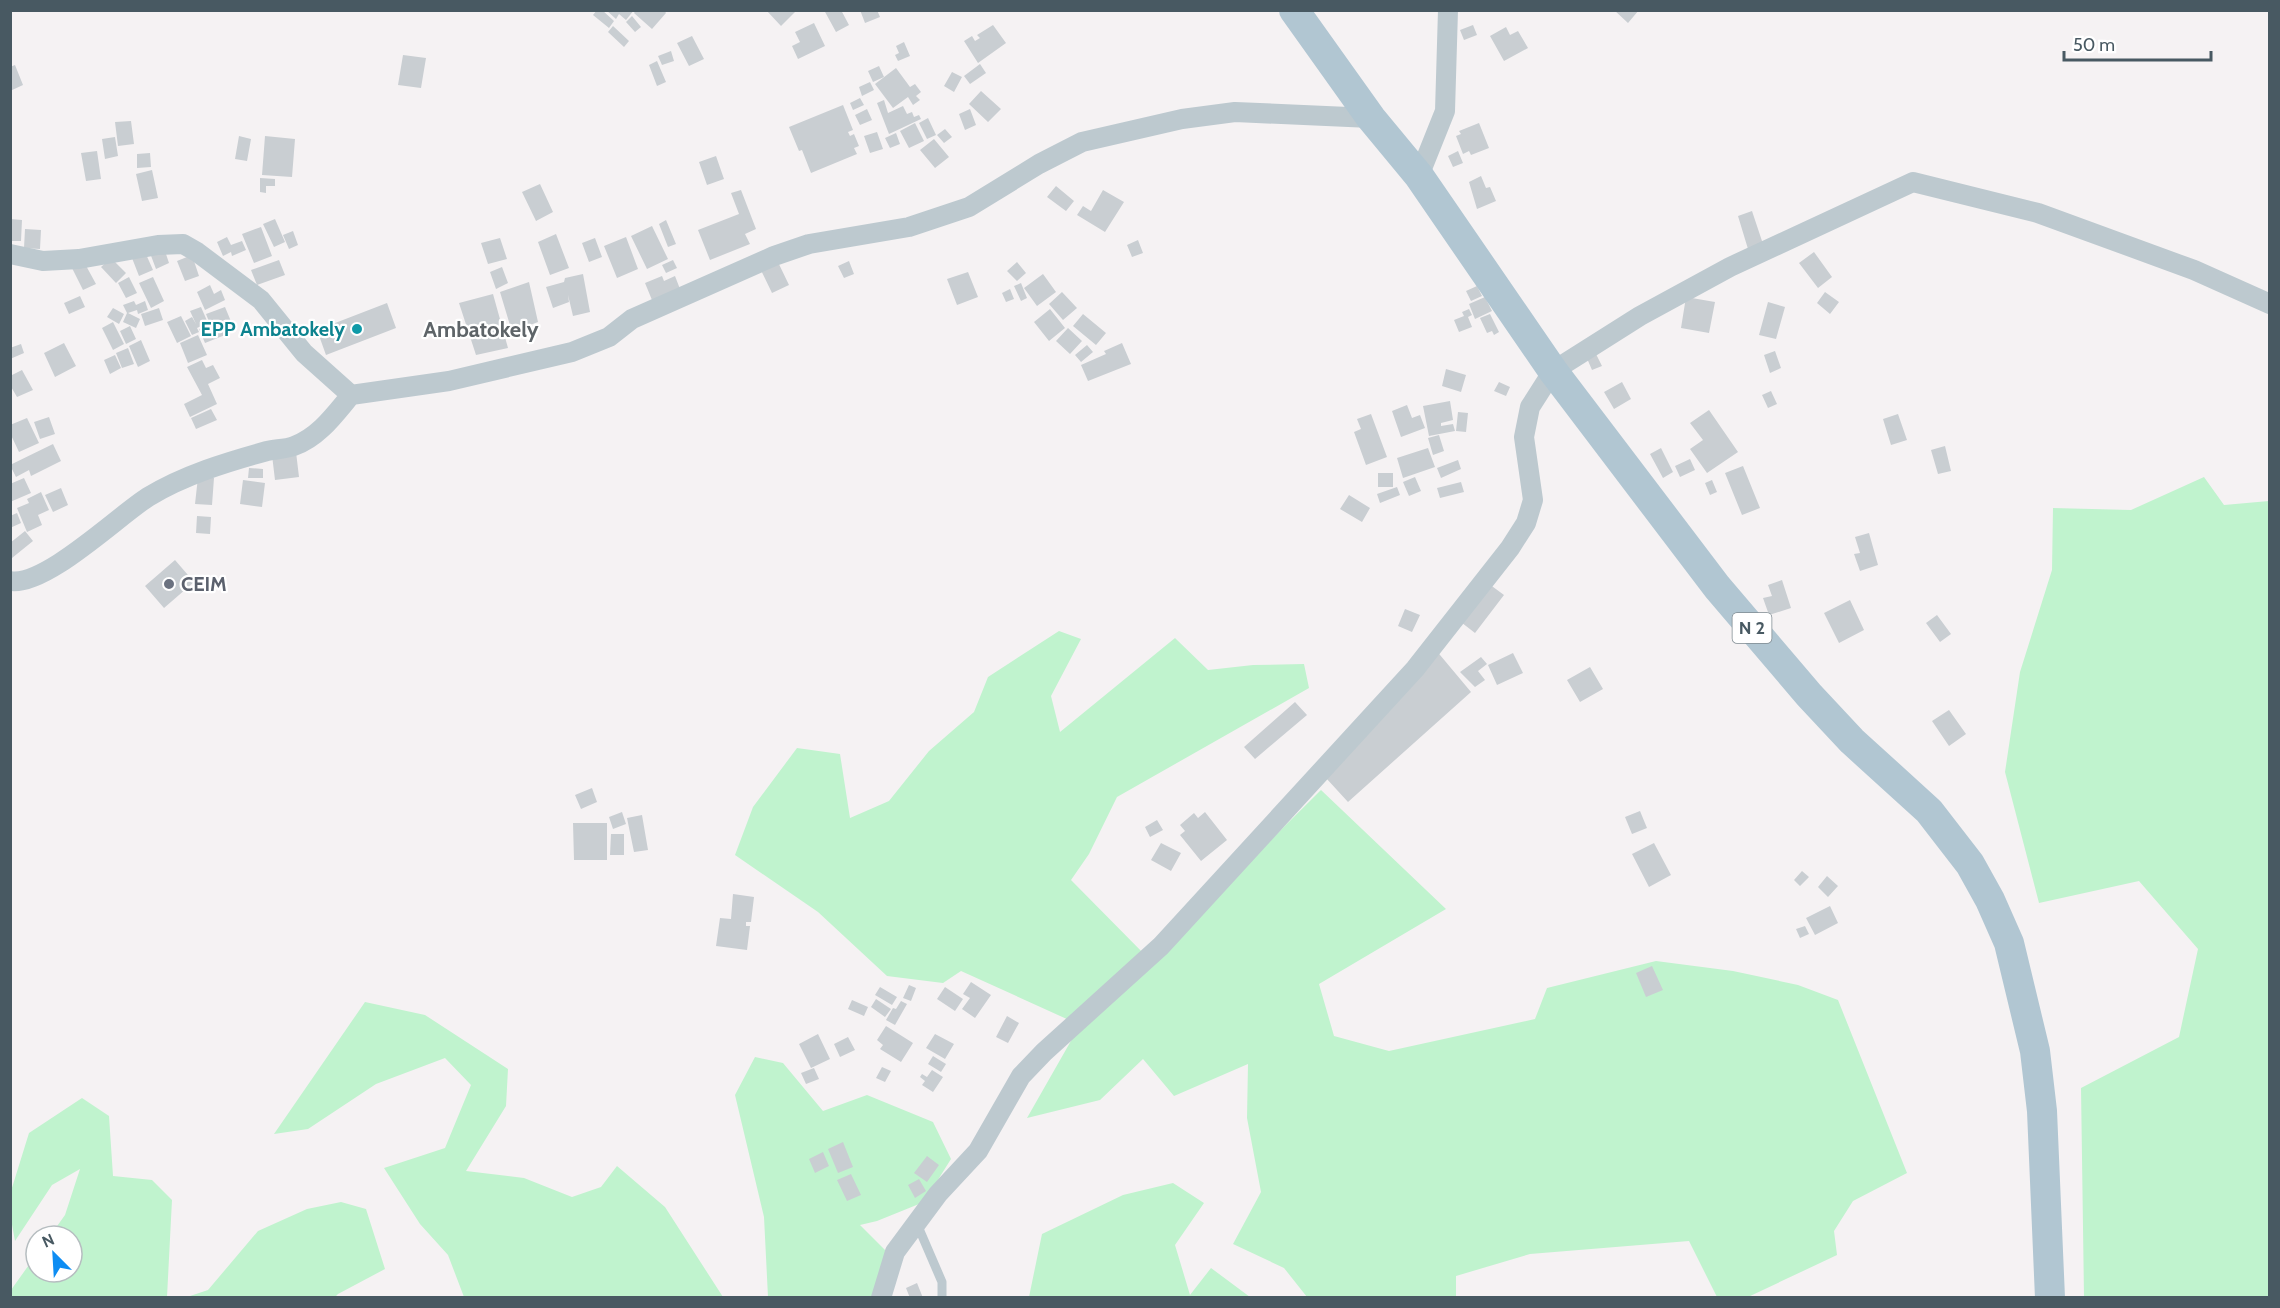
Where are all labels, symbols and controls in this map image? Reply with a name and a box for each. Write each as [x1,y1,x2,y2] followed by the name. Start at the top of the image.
[2064,24,2211,62] scale bar
[2073,34,2115,56] text: 50 m
[423,316,539,343] district label: Ambatokely
[200,317,345,341] place label: EPP Ambatokely
[350,322,364,336] marker: EPP Ambatokely
[181,572,227,596] place label: CEIM
[162,577,176,591] marker: CEIM
[1732,613,1772,643] road number: N 2
[24,1224,84,1284] north arrow
[39,1230,57,1252] text: N

